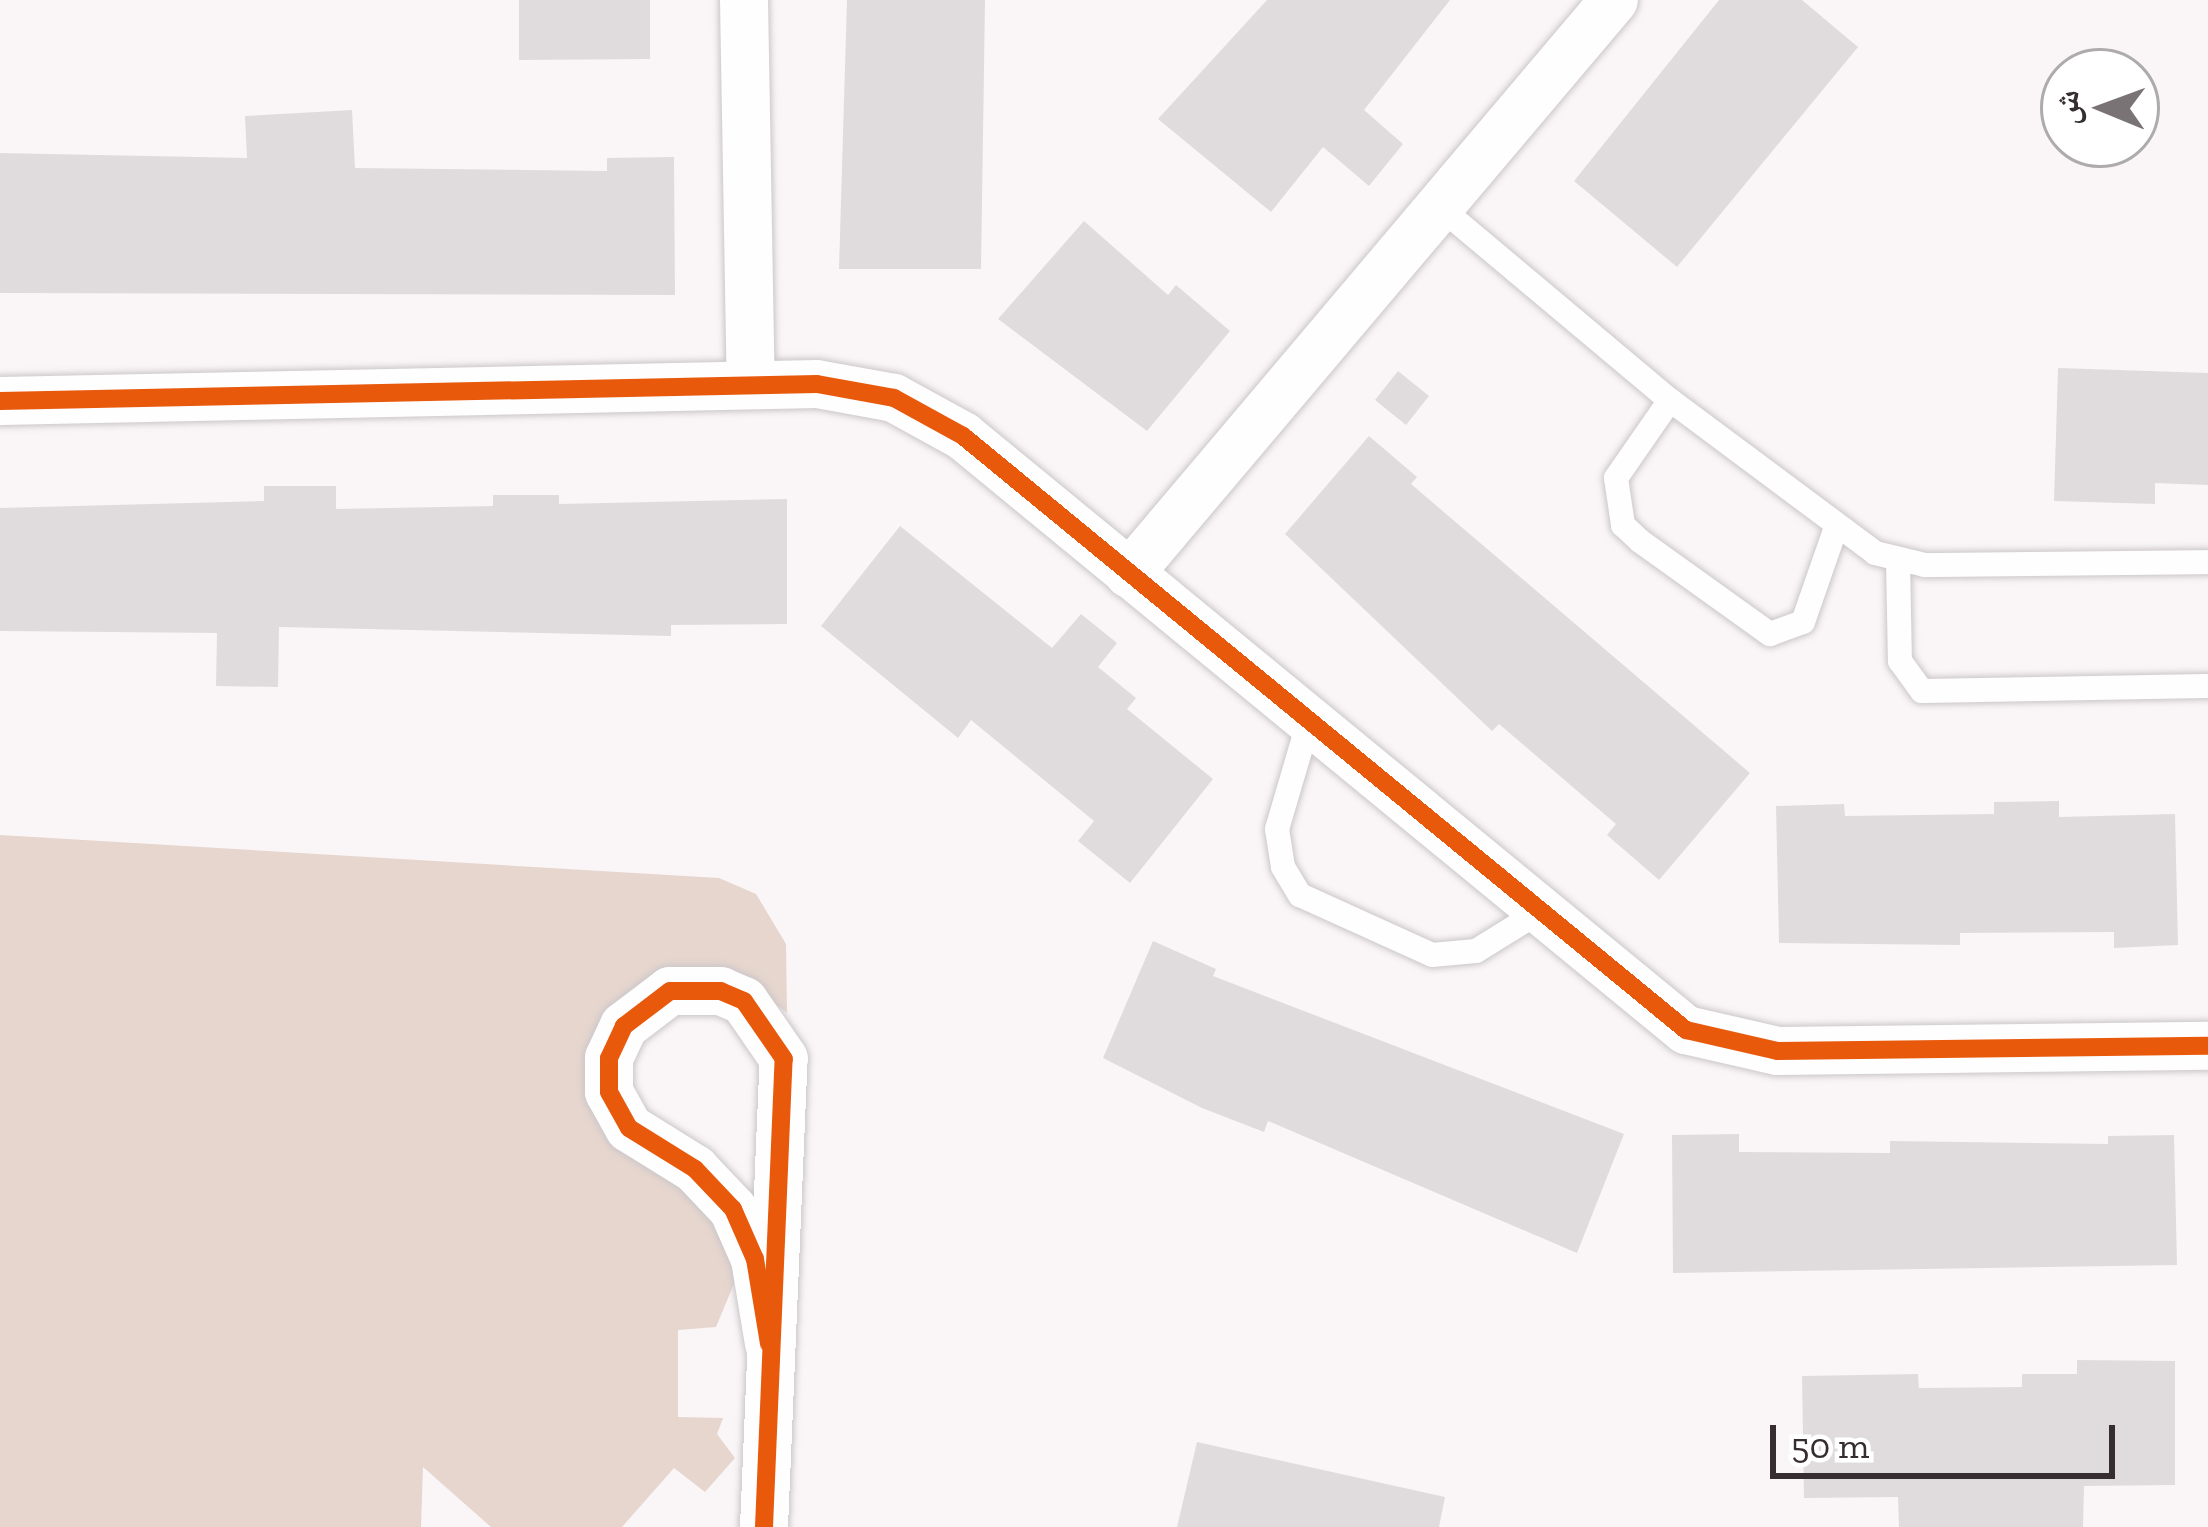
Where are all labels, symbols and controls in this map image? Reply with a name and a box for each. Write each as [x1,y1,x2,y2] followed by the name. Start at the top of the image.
[2040,48,2160,168] north arrow
[2047,90,2086,125] text: ش
[1776,1401,2121,1475] scale bar
[1791,1424,1869,1467] text: 50 m

